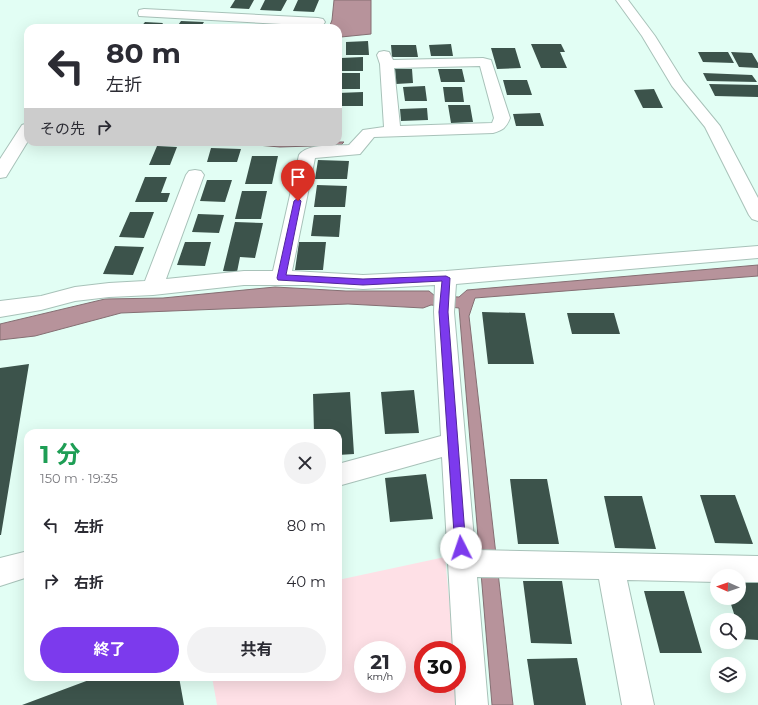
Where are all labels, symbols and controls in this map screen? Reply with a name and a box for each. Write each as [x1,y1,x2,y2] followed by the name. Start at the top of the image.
[106,36,181,70] text: 80 m
[40,40,92,92] icon: left
[106,74,142,96] text: 左折
[93,116,115,138] icon: right
[40,119,85,138] text: その先
[281,160,315,201] pin
[287,166,309,188] icon: arrive
[40,440,80,469] text: 1 分
[284,442,326,484] button: close
[40,470,118,486] text: 150 m · 19:35
[40,514,62,536] icon: left
[287,516,326,535] text: 80 m
[74,517,104,536] text: 左折
[440,527,482,569] position arrow
[710,569,746,605] north arrow
[710,569,746,693] map controls
[40,570,62,592] icon: right
[286,572,326,591] text: 40 m
[74,573,104,592] text: 右折
[710,613,746,649] button: search
[40,627,179,673] button: 終了
[187,627,326,673] button: 共有
[414,641,466,693] speed limit sign: 30
[370,650,390,674] text: 21
[710,657,746,693] button: layers
[367,670,393,683] text: km/h

